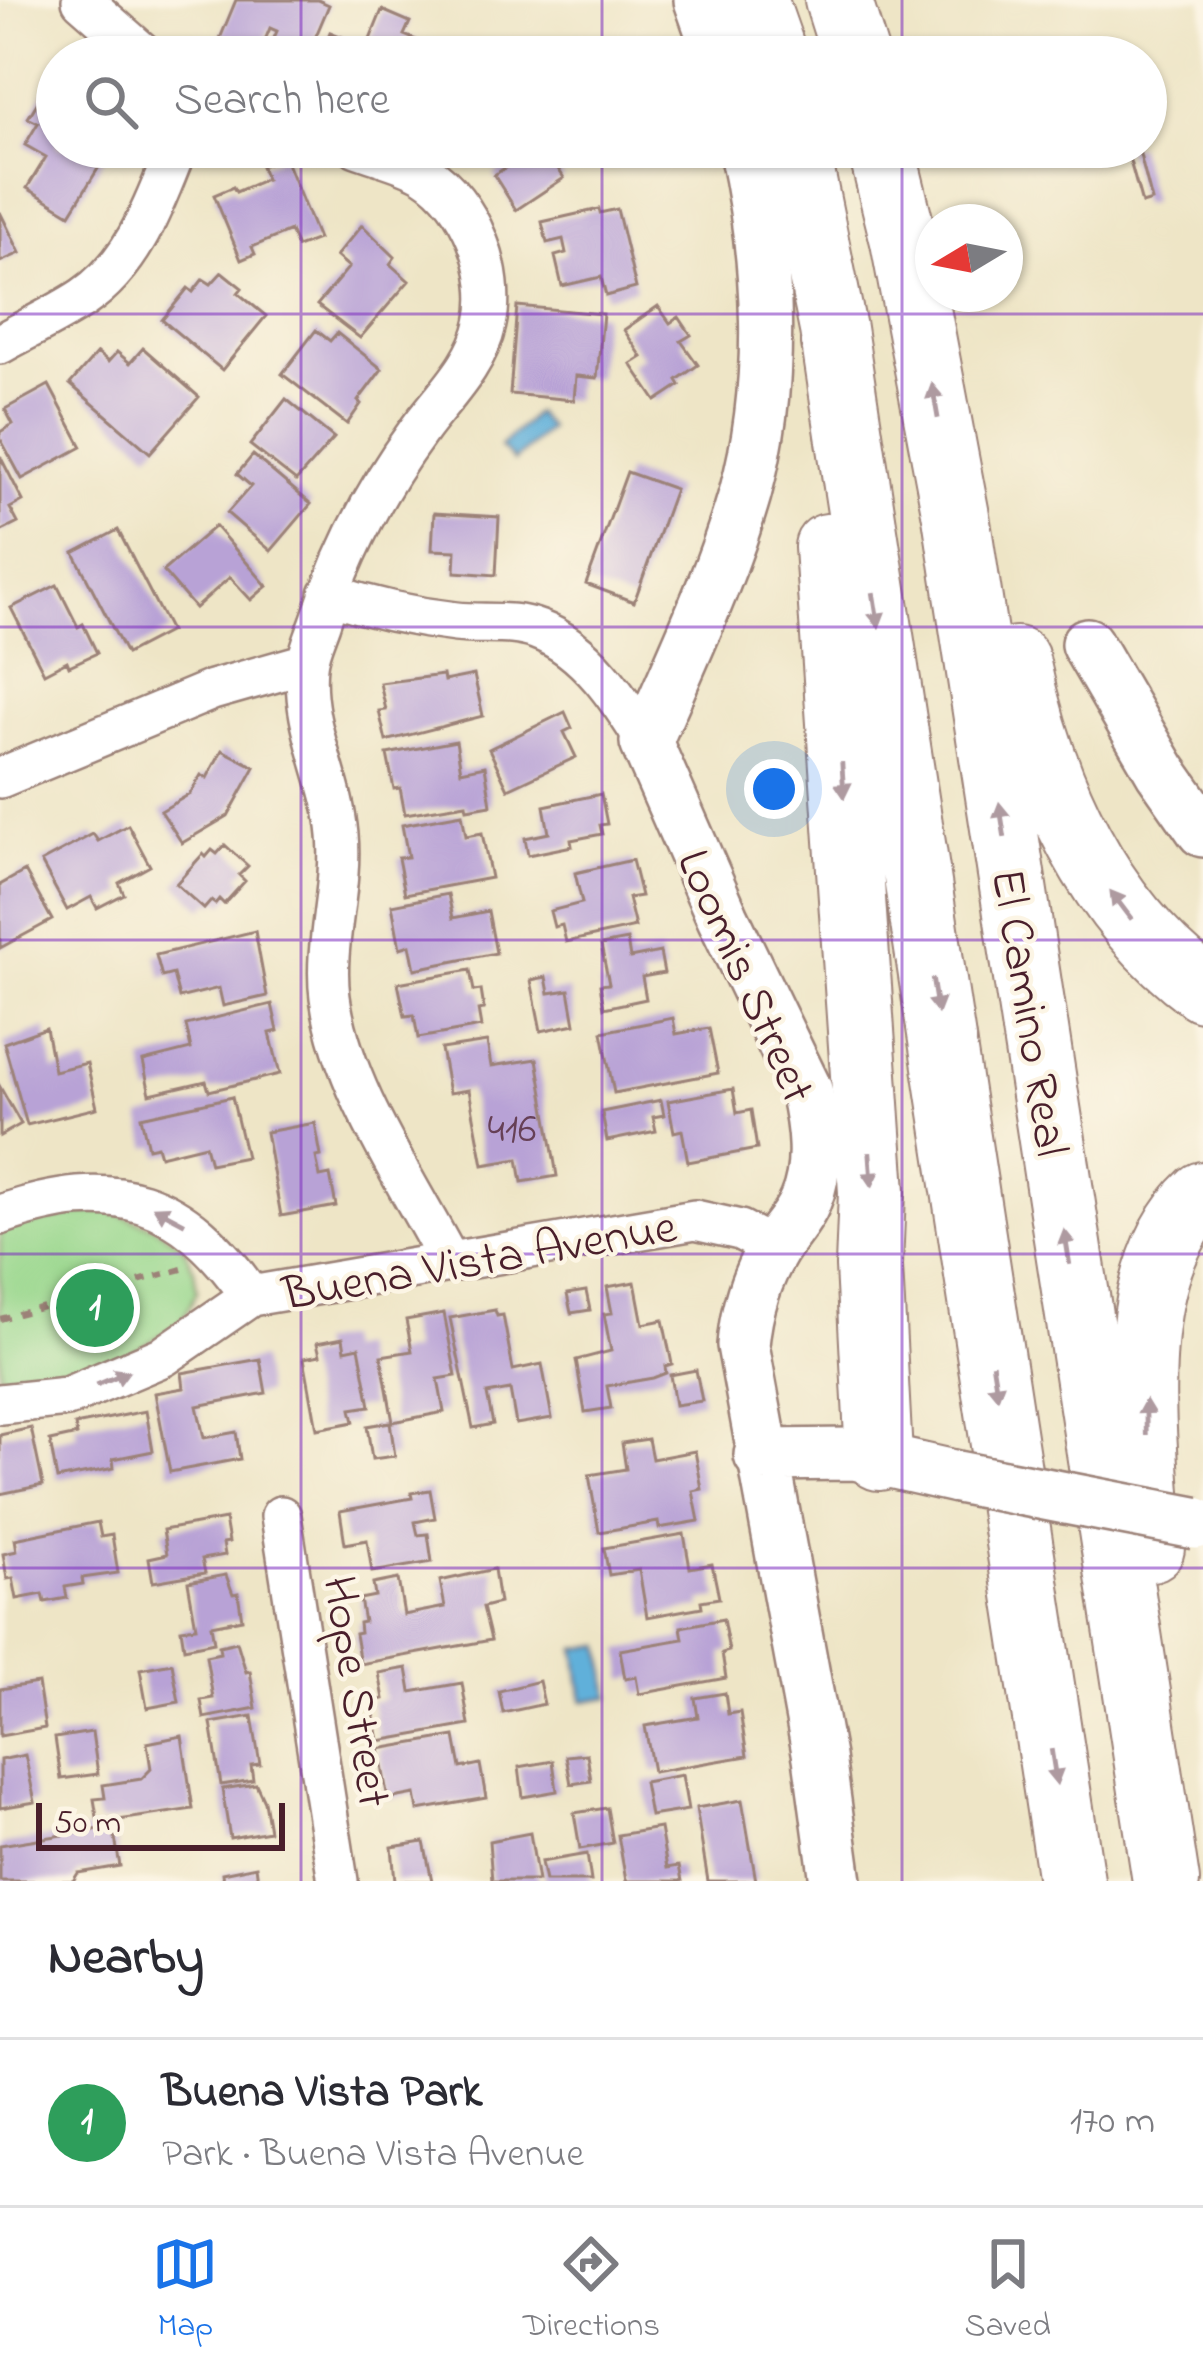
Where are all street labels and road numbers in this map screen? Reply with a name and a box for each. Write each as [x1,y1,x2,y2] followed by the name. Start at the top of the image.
[656,839,831,1115] street label: Loomis Street
[970,864,1084,1161] street label: El Camino Real
[277,1194,683,1332] street label: Buena Vista Avenue
[301,1571,407,1813] street label: Hope Street

